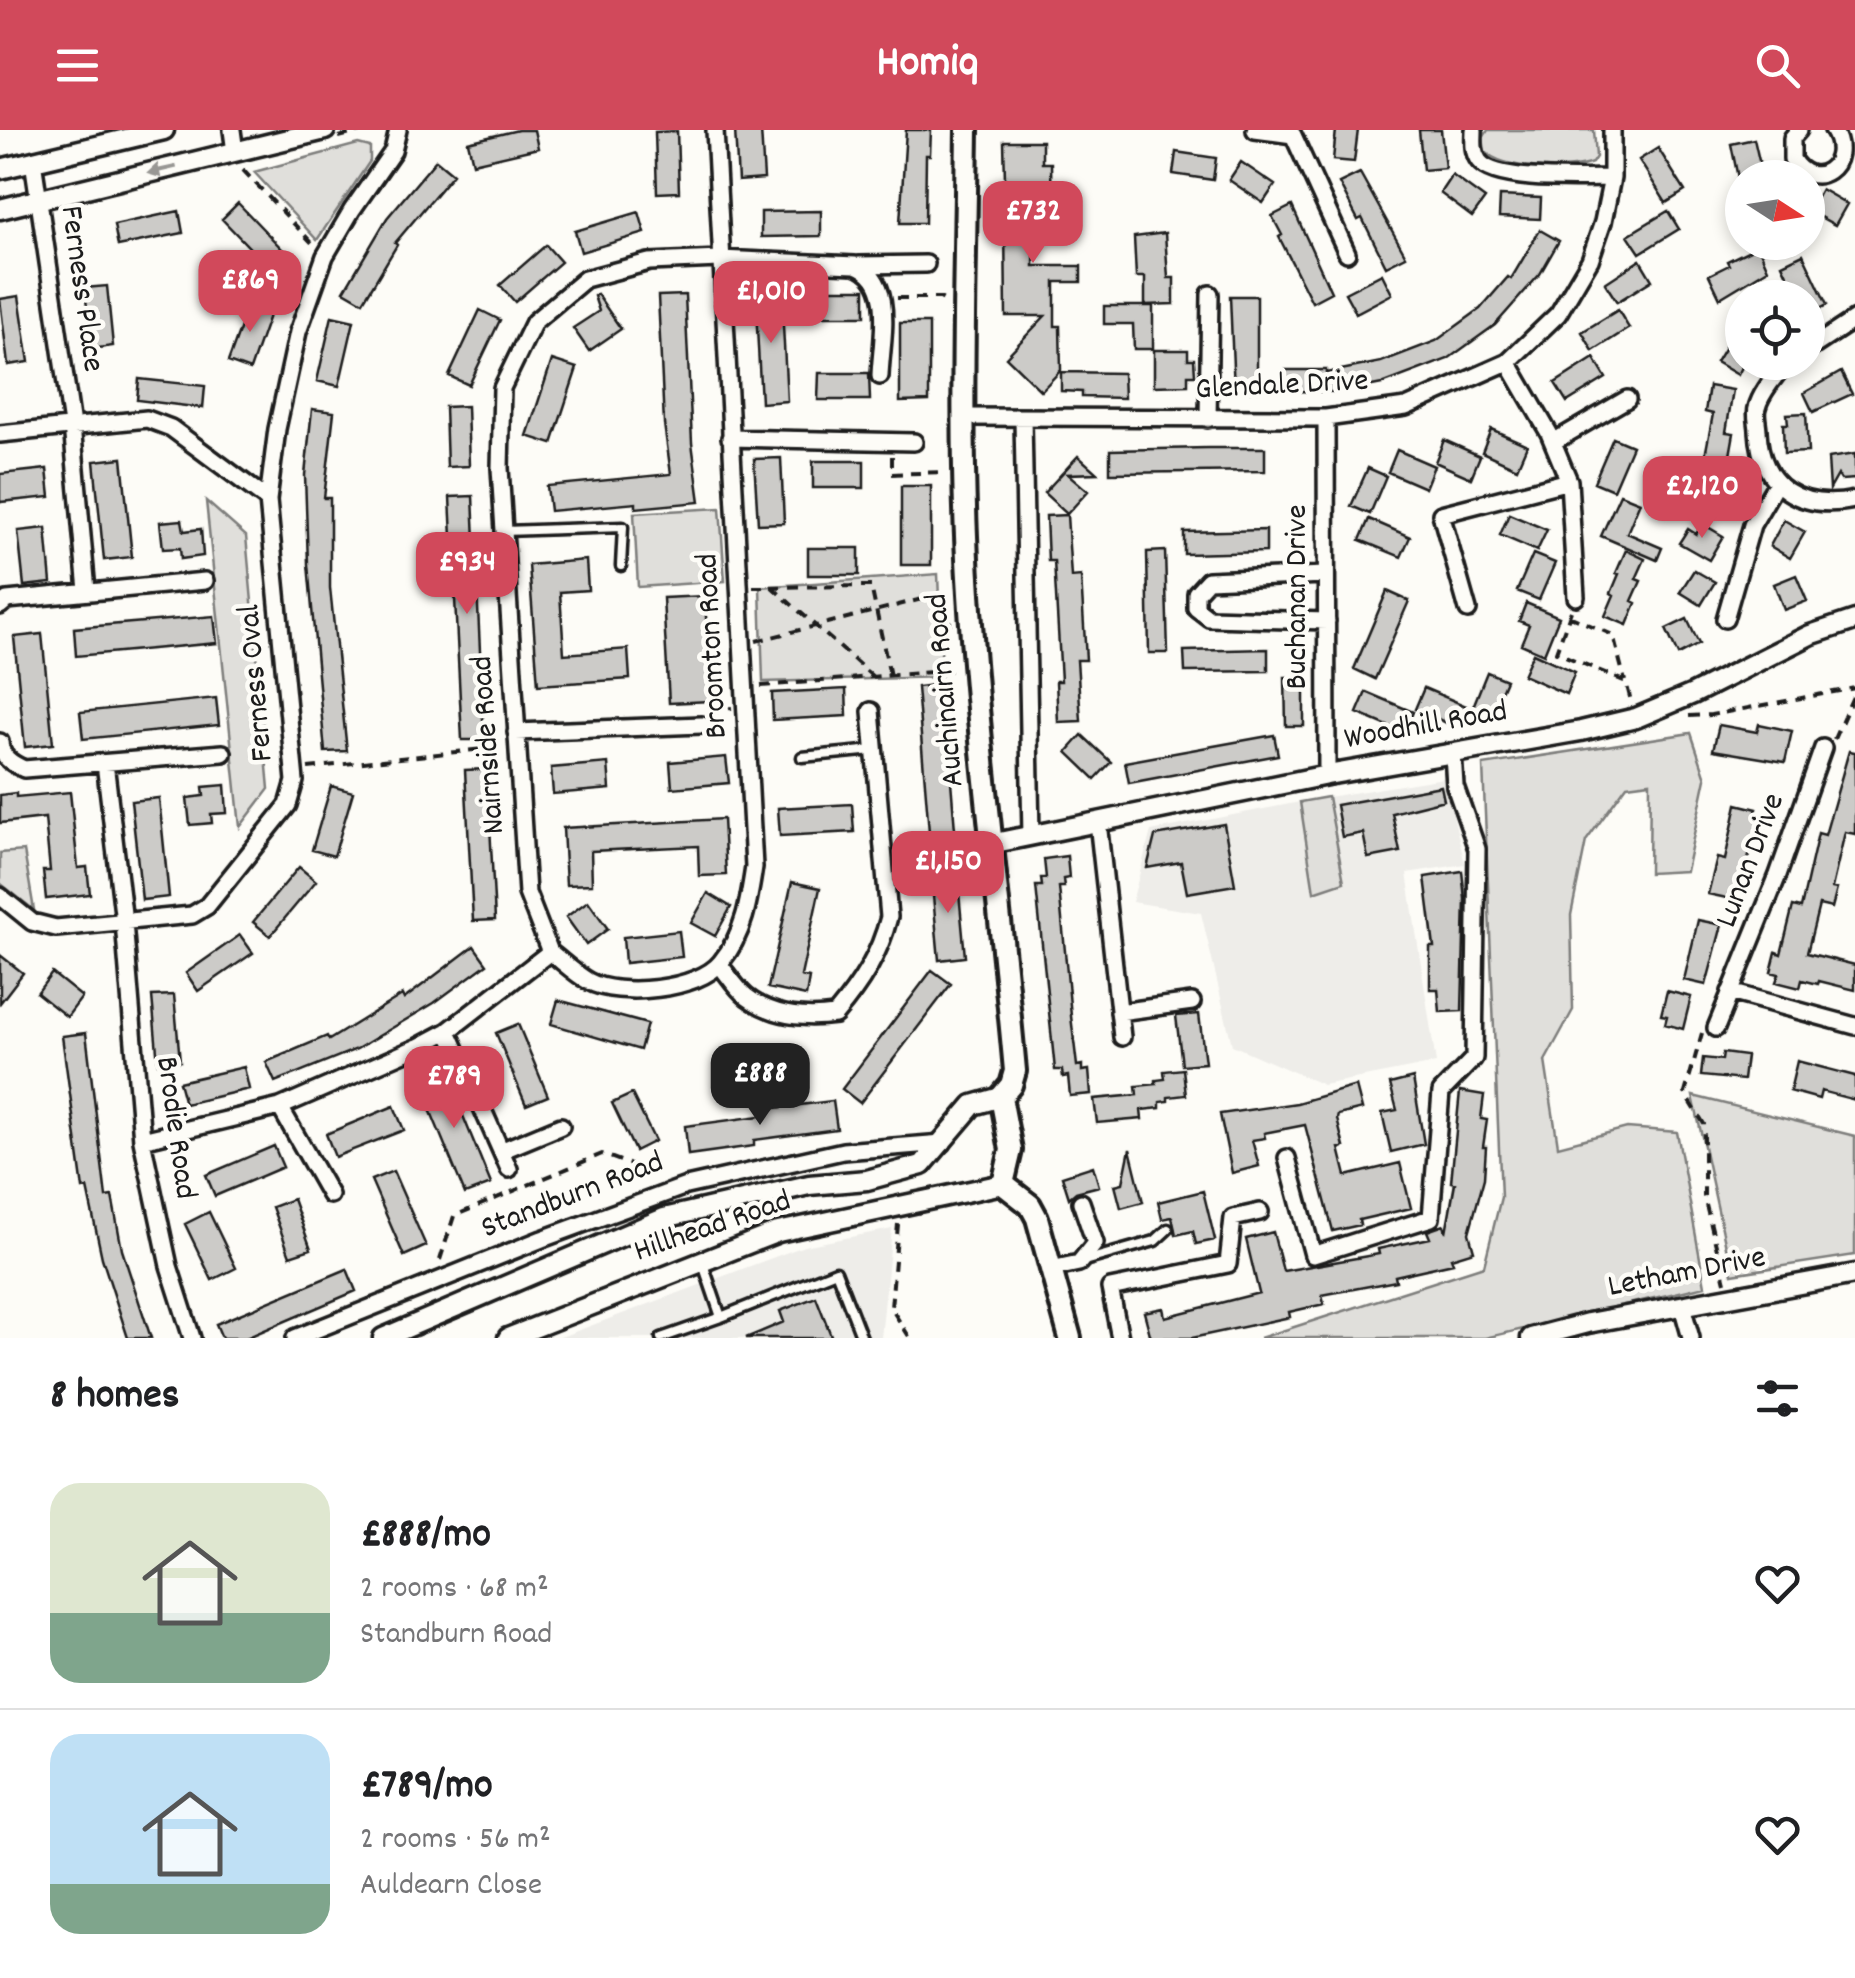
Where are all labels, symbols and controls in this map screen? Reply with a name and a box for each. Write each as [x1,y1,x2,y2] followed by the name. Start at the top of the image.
[876,33,979,97] text: Homiq
[50,38,105,93] icon: menu
[1750,38,1805,93] icon: search
[1725,160,1825,260] north arrow
[1725,160,1825,380] map controls
[146,163,177,178] one-way arrow
[974,181,1092,266] pin: £732
[1005,190,1061,236] text: £732
[46,203,114,375] street label: Ferness Place
[191,250,309,335] pin: £869
[220,259,280,305] text: £869
[690,261,852,346] pin: £1,010
[736,270,806,316] text: £1,010
[1725,280,1825,380] button: locate
[1194,359,1370,415] street label: Glendale Drive
[1621,456,1783,541] pin: £2,120
[1665,465,1739,511] text: £2,120
[1276,504,1322,690] street label: Buchanan Drive
[408,532,526,617] pin: £934
[438,541,496,587] text: £934
[686,552,742,740] street label: Broomton Road
[916,591,978,789] street label: Auchinairn Road
[228,602,288,764] street label: Ferness Oval
[461,654,519,836] street label: Nairnside Road
[1341,690,1511,764] street label: Woodhill Road
[1705,787,1799,935] street label: Lunan Drive
[867,831,1029,916] pin: £1,150
[914,840,982,886] text: £1,150
[701,1043,819,1128] pin: £888
[395,1046,513,1131] pin: £789
[733,1052,787,1098] text: £888
[141,1054,207,1202] street label: Brodie Road
[426,1055,482,1101] text: £789
[475,1141,671,1253] street label: Standburn Road
[628,1180,798,1276] street label: Hillhead Road
[1604,1236,1770,1312] street label: Letham Drive
[50,1368,179,1428] text: 8 homes
[1750,1371,1805,1426] icon: filters
[360,1507,491,1567] text: £888/mo
[130,1523,250,1643] icon: home
[1750,1556,1805,1611] icon: heart
[360,1567,549,1613] text: 2 rooms · 68 m²
[360,1613,552,1659] text: Standburn Road
[360,1758,493,1818] text: £789/mo
[130,1774,250,1894] icon: home
[1750,1807,1805,1862] icon: heart
[360,1818,551,1864] text: 2 rooms · 56 m²
[360,1864,542,1910] text: Auldearn Close

